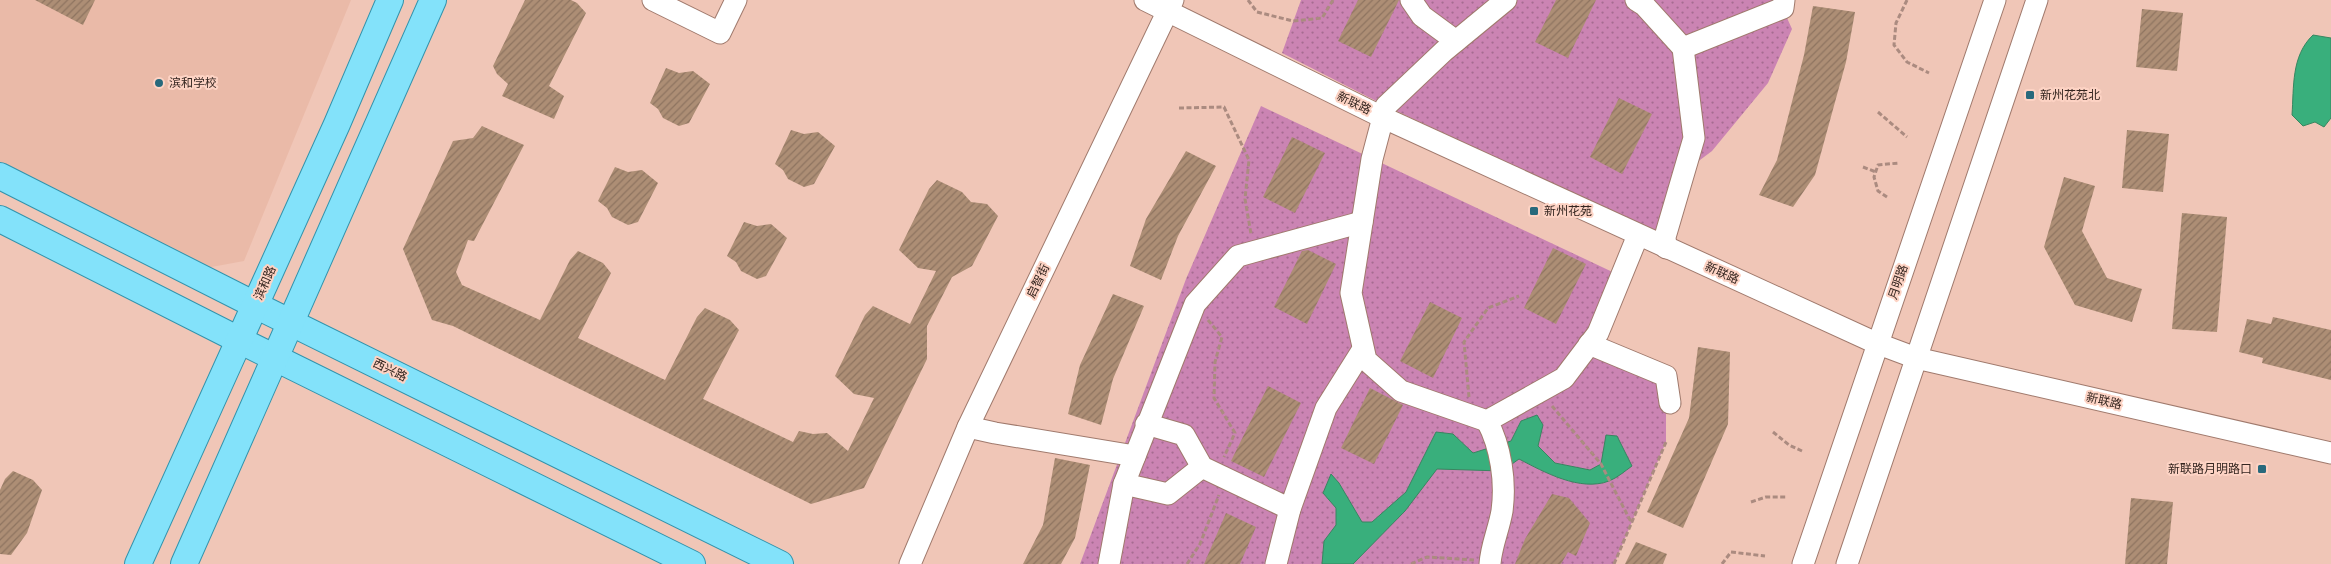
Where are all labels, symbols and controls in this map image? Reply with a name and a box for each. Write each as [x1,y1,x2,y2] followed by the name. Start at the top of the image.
[169,76,217,90] place label: 滨和学校
[153,77,165,89] marker: 滨和学校
[2040,88,2100,102] place label: 新州花苑北
[1335,89,1373,117] street label: 新联路
[2024,89,2036,101] marker: 新州花苑北
[1544,204,1592,218] place label: 新州花苑
[1528,205,1540,217] marker: 新州花苑
[1703,259,1741,287] street label: 新联路
[1024,262,1052,300] street label: 启智街
[1886,263,1910,301] street label: 月明路
[251,264,279,302] street label: 滨和路
[371,356,409,384] street label: 西兴路
[2085,390,2123,412] street label: 新联路
[2168,462,2252,476] place label: 新联路月明路口
[2256,463,2268,475] marker: 新联路月明路口

